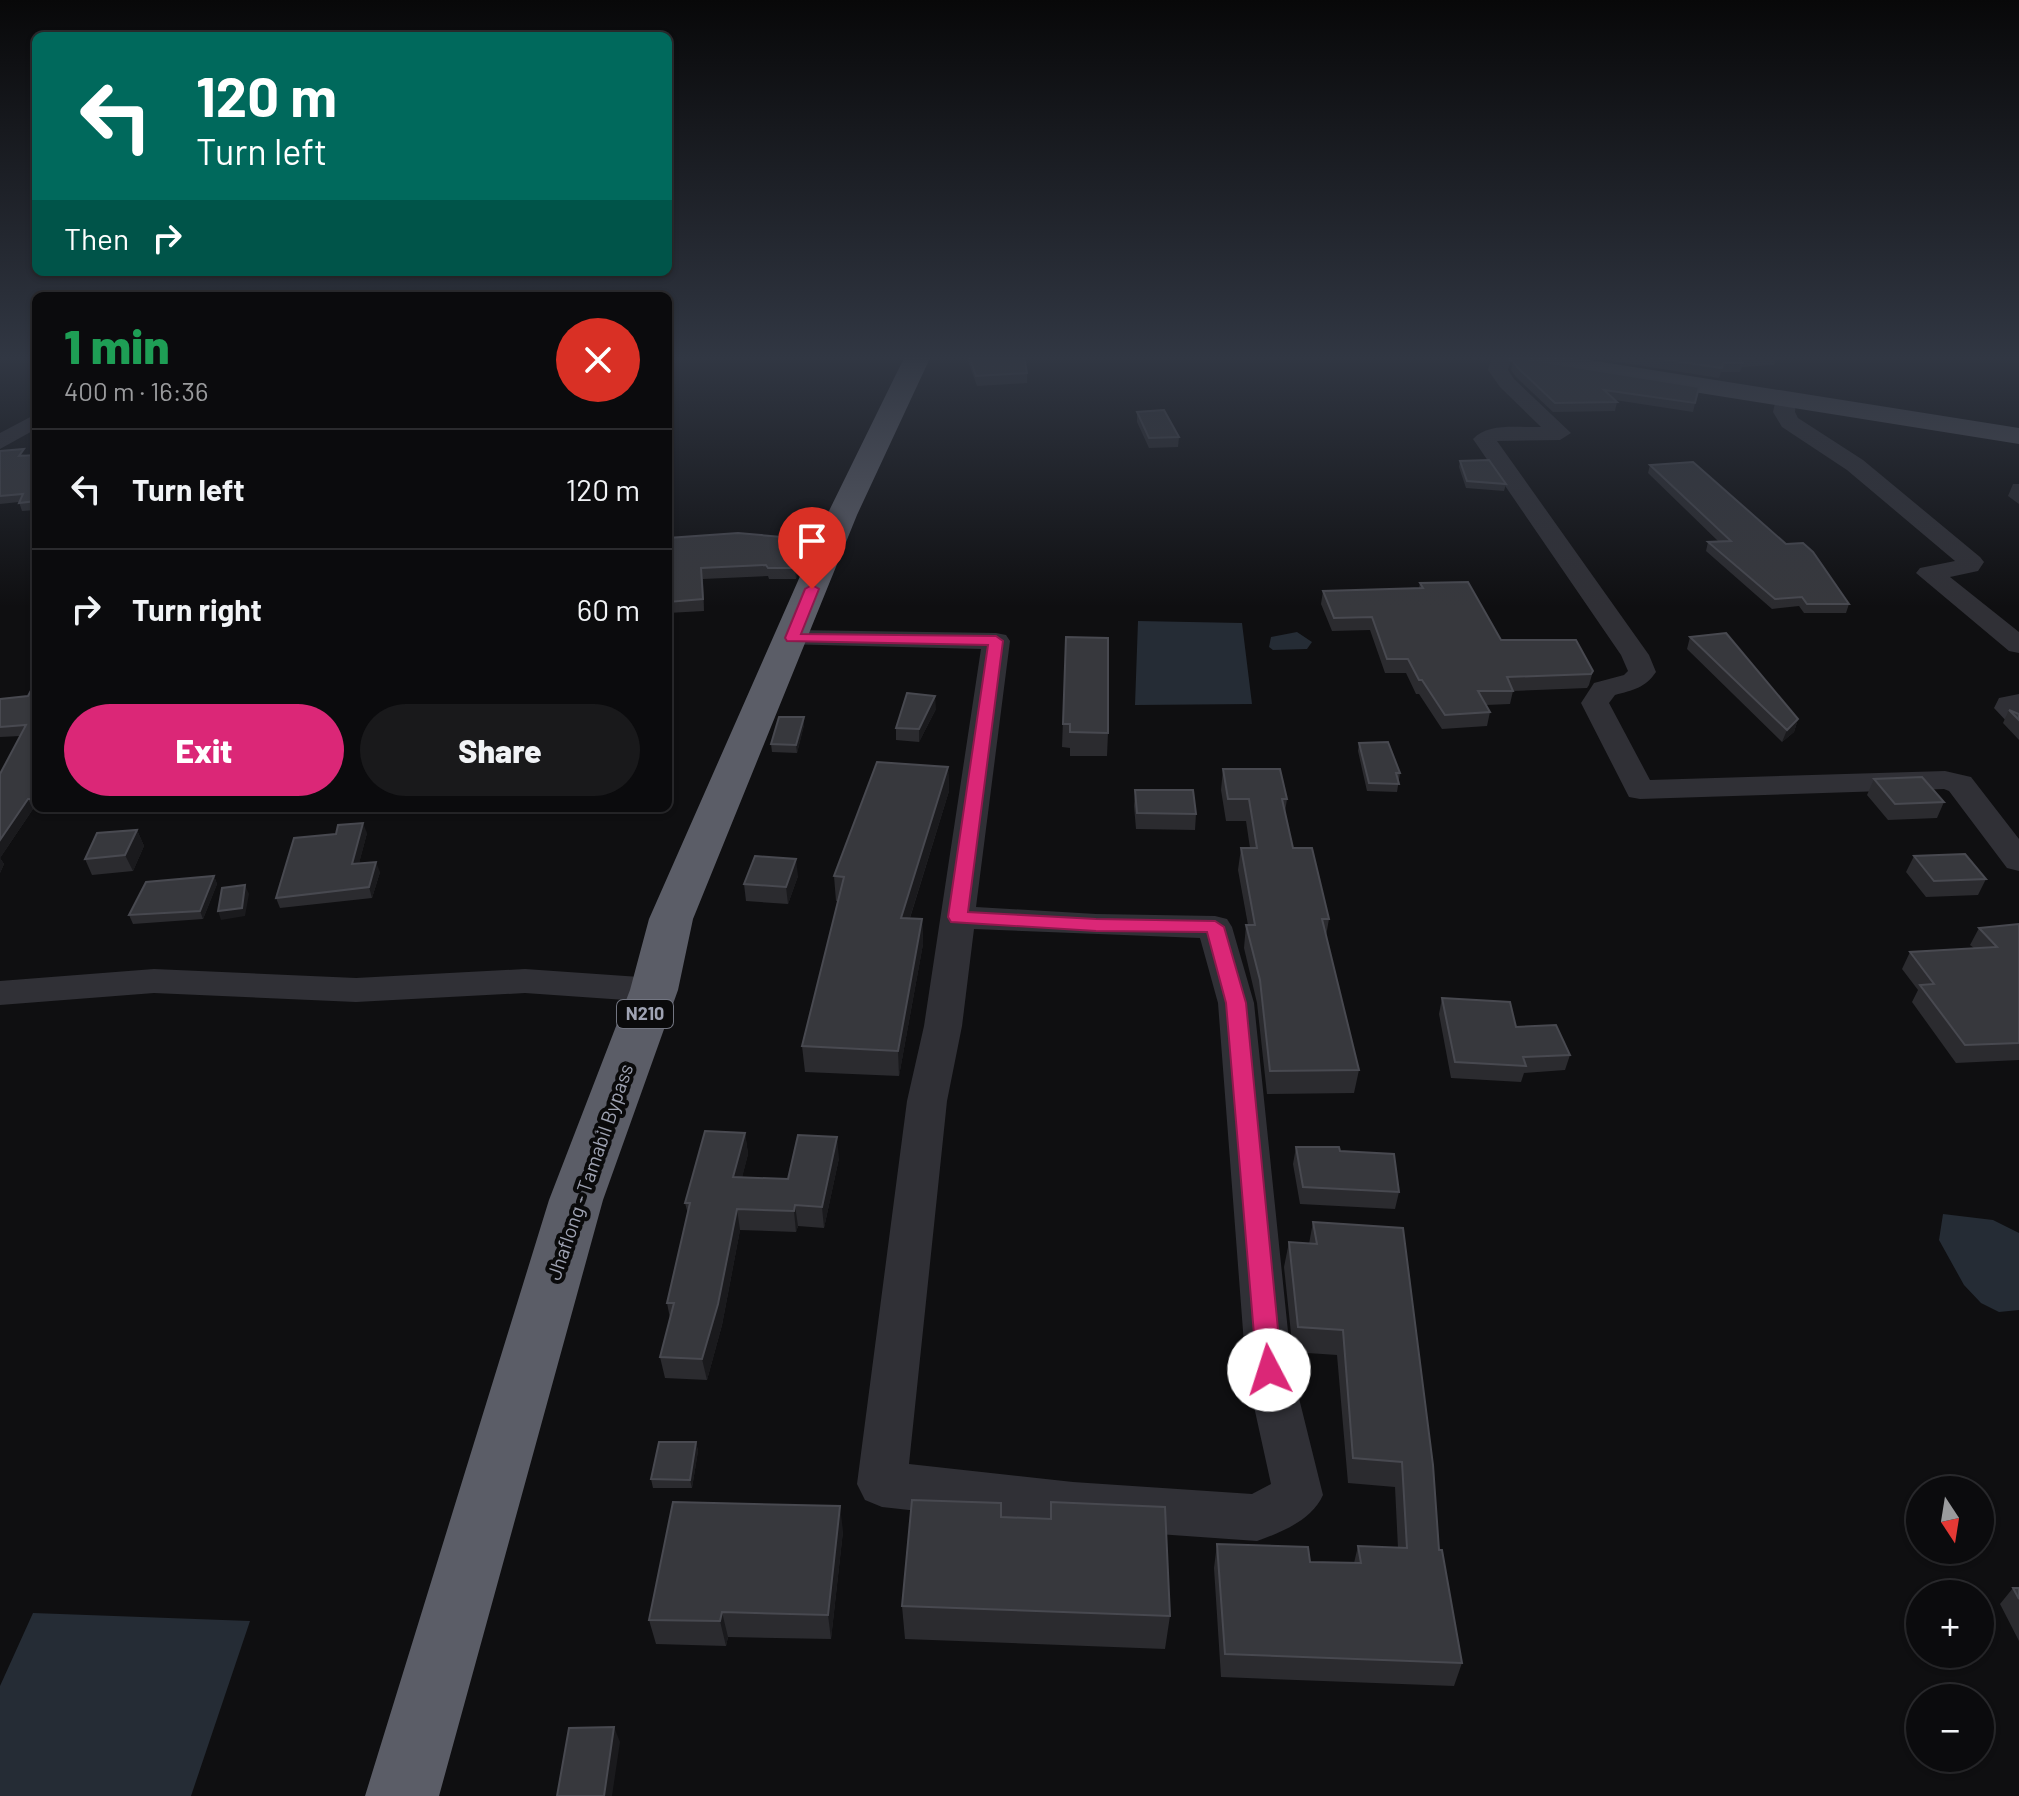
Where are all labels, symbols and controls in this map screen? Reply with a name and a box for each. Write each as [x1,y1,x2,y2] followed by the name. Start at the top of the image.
[196,61,337,128] text: 120 m
[64,64,168,168] icon: left
[196,129,327,172] text: Turn left
[145,216,189,260] icon: right
[64,220,129,256] text: Then
[64,316,170,374] text: 1 min
[556,318,640,402] button: close
[64,375,208,406] text: 400 m · 16:36
[64,467,108,511] icon: left
[132,471,245,507] text: Turn left
[566,471,640,507] text: 120 m
[778,507,846,589] pin
[790,519,834,563] icon: arrive
[64,587,108,631] icon: right
[132,591,262,627] text: Turn right
[577,591,640,627] text: 60 m
[64,704,344,796] button: Exit
[360,704,640,796] button: Share
[617,1000,673,1028] road number: N210
[541,1060,637,1283] street label: Jhaflong - Tamabil Bypass
[1227,1328,1311,1412] position arrow
[1906,1476,1994,1564] north arrow
[1906,1476,1994,1772] map controls
[1906,1580,1994,1668] button: +
[1906,1684,1994,1772] button: −

